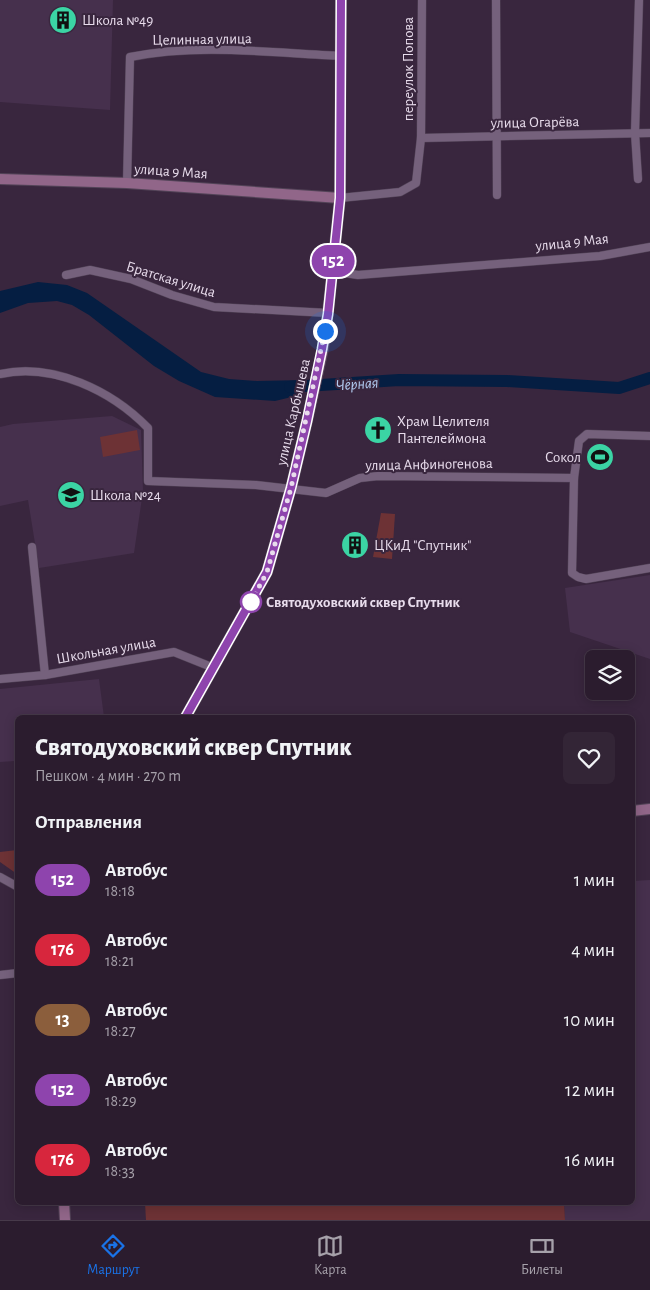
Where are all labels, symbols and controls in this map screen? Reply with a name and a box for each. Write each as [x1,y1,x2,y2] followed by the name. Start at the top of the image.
[48,5,78,35] building icon: Школа №49
[82,13,153,28] place label: Школа №49
[401,17,416,121] street label: переулок Попова
[152,31,252,48] street label: Целинная улица
[490,114,580,131] street label: улица Огарёва
[133,161,208,182] street label: улица 9 Мая
[534,231,609,254] street label: улица 9 Мая
[304,245,362,277] line badge: 152
[322,252,344,270] text: 152
[124,259,217,300] street label: Братская улица
[313,319,338,344] your location
[274,357,313,468] street label: улица Карбышева
[335,375,379,394] water label: Чёрная
[397,414,490,446] place label: Храм Целителя Пантелеймона
[363,415,393,445] church icon: Храм Целителя Пантелеймона
[585,442,615,472] sports icon: Сокол
[545,450,581,465] place label: Сокол
[364,456,493,473] street label: улица Анфиногенова
[56,480,86,510] school or university icon: Школа №24
[90,488,161,503] place label: Школа №24
[340,530,370,560] building icon: ЦКиД "Спутник"
[374,538,472,553] place label: ЦКиД "Спутник"
[240,591,262,613] marker: Святодуховский сквер Спутник
[266,595,461,610] place label: Святодуховский сквер Спутник
[55,634,157,667] street label: Школьная улица
[585,650,635,700] map controls
[585,650,635,700] button: layers
[563,732,615,784] button: heart
[35,736,352,760] text: Святодуховский сквер Спутник
[35,768,181,784] text: Пешком · 4 мин · 270 m
[35,813,142,832] text: Отправления
[105,861,168,880] text: Автобус
[51,871,74,889] text: 152
[574,871,615,890] text: 1 мин
[105,883,135,899] text: 18:18
[105,931,168,950] text: Автобус
[51,941,74,959] text: 176
[571,941,615,960] text: 4 мин
[105,953,135,969] text: 18:21
[105,1001,168,1020] text: Автобус
[55,1011,70,1029] text: 13
[564,1011,615,1030] text: 10 мин
[105,1023,136,1039] text: 18:27
[105,1071,168,1090] text: Автобус
[51,1081,74,1099] text: 152
[565,1081,615,1100] text: 12 мин
[105,1093,137,1109] text: 18:29
[105,1141,168,1160] text: Автобус
[51,1151,74,1169] text: 176
[565,1151,615,1170] text: 16 мин
[105,1163,135,1179] text: 18:33
[87,1232,140,1279] tab: Маршрут
[314,1232,347,1279] tab: Карта
[521,1232,563,1279] tab: Билеты

